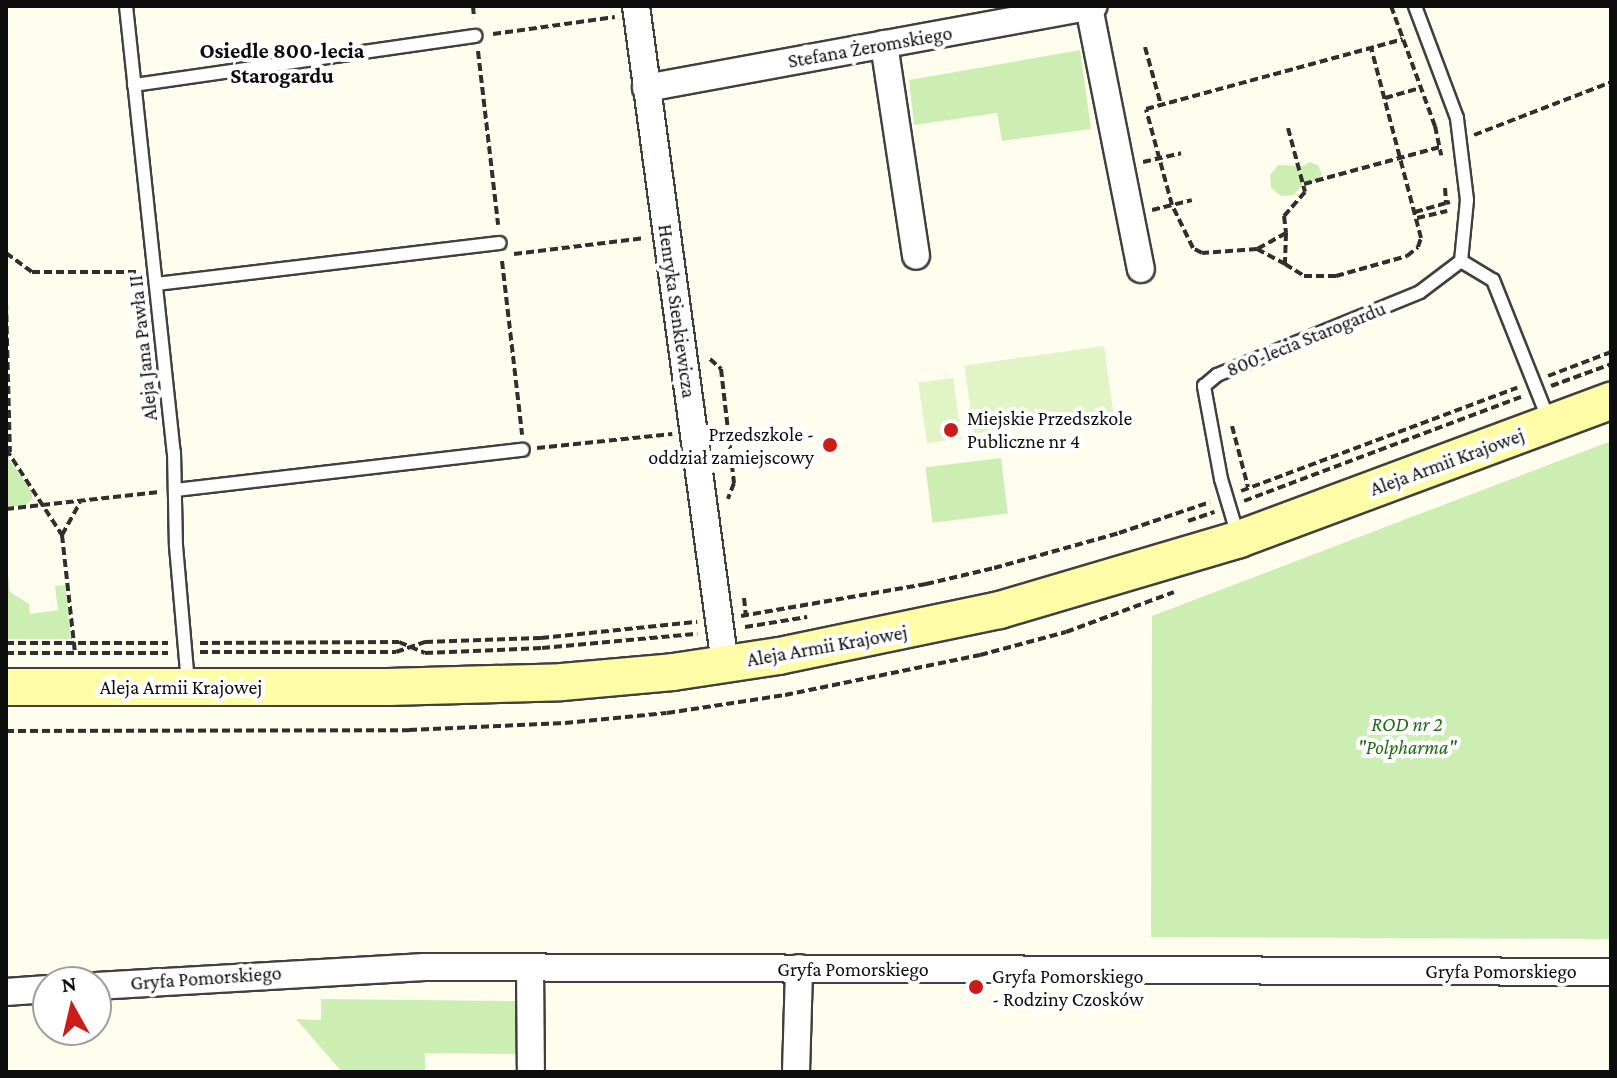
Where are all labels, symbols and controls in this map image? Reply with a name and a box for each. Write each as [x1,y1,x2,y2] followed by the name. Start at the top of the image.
[786,21,954,73] street label: Stefana Żeromskiego
[199,37,365,88] district label: Osiedle 800-lecia Starogardu
[653,223,701,399] street label: Henryka Sienkiewicza
[123,274,163,422] street label: Aleja Jana Pawła II
[1223,296,1389,382] street label: 800-lecia Starogardu
[967,406,1132,453] place label: Miejskie Przedszkole Publiczne nr 4
[942,421,960,439] marker: Miejskie Przedszkole Publiczne nr 4
[648,422,814,469] place label: Przedszkole - oddział zamiejscowy
[1367,423,1527,501] street label: Aleja Armii Krajowej
[821,436,839,454] marker: Przedszkole - oddział zamiejscowy
[745,620,909,672] street label: Aleja Armii Krajowej
[100,675,262,699] street label: Aleja Armii Krajowej
[1358,712,1456,759] park label: ROD nr 2 "Polpharma"
[777,957,929,981] street label: Gryfa Pomorskiego
[1425,959,1577,983] street label: Gryfa Pomorskiego
[130,961,282,995] street label: Gryfa Pomorskiego
[992,964,1144,1011] place label: Gryfa Pomorskiego - Rodziny Czosków
[32,966,112,1046] north arrow
[60,970,78,997] text: N
[967,978,985,996] marker: Gryfa Pomorskiego - Rodziny Czosków

